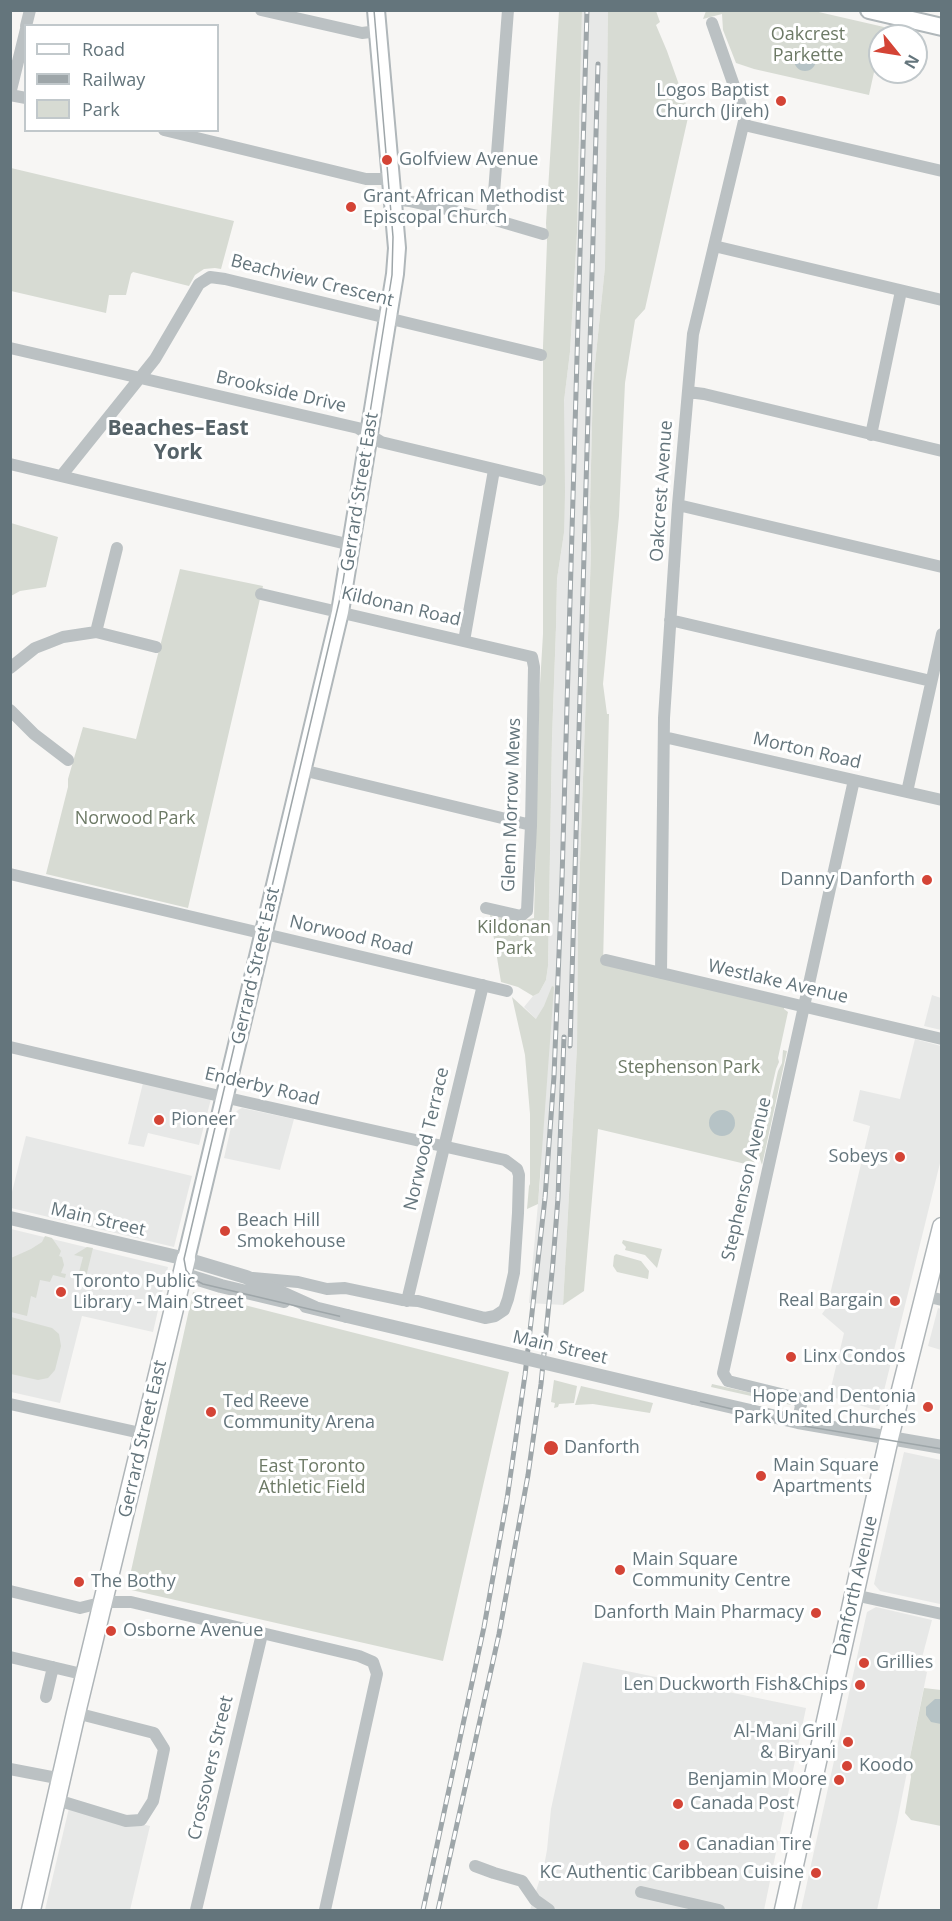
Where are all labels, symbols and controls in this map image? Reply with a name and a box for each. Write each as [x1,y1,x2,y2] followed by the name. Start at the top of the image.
[24,24,219,132] legend
[771,24,845,66] park label: Oakcrest Parkette
[868,24,928,84] north arrow
[82,37,125,61] text: Road
[899,51,925,73] text: N
[82,67,145,91] text: Railway
[655,80,769,122] place label: Logos Baptist Church (Jireh)
[774,94,788,108] marker: Logos Baptist Church (Jireh)
[82,97,120,121] text: Park
[399,149,538,171] place label: Golfview Avenue
[380,153,394,167] marker: Golfview Avenue
[363,186,564,228] place label: Grant African Methodist Episcopal Church
[344,200,358,214] marker: Grant African Methodist Episcopal Church
[228,250,396,312] street label: Beachview Crescent
[214,367,348,417] street label: Brookside Drive
[337,411,383,573] street label: Gerrard Street East
[107,416,249,466] district label: Beaches–East York
[646,419,678,563] street label: Oakcrest Avenue
[339,583,463,631] street label: Kildonan Road
[498,717,526,893] street label: Glenn Morrow Mews
[751,728,863,774] street label: Morton Road
[75,808,195,830] park label: Norwood Park
[780,869,915,891] place label: Danny Danforth
[920,873,934,887] marker: Danny Danforth
[227,885,285,1047] street label: Gerrard Street East
[287,911,415,961] street label: Norwood Road
[477,917,551,960] park label: Kildonan Park
[706,955,850,1009] street label: Westlake Avenue
[618,1057,760,1079] park label: Stephenson Park
[202,1063,322,1111] street label: Enderby Road
[400,1065,454,1213] street label: Norwood Terrace
[718,1095,776,1263] street label: Stephenson Avenue
[171,1109,236,1131] place label: Pioneer
[152,1113,166,1127] marker: Pioneer
[829,1146,888,1168] place label: Sobeys
[893,1150,907,1164] marker: Sobeys
[48,1199,148,1241] street label: Main Street
[237,1210,346,1252] place label: Beach Hill Smokehouse
[218,1224,232,1238] marker: Beach Hill Smokehouse
[73,1271,244,1314] place label: Toronto Public Library - Main Street
[54,1285,68,1299] marker: Toronto Public Library - Main Street
[778,1290,883,1312] place label: Real Bargain
[888,1294,902,1308] marker: Real Bargain
[510,1327,610,1369] street label: Main Street
[803,1346,906,1368] place label: Linx Condos
[784,1350,798,1364] marker: Linx Condos
[114,1358,172,1520] street label: Gerrard Street East
[734,1386,916,1428] place label: Hope and Dentonia Park United Churches
[223,1391,375,1434] place label: Ted Reeve Community Arena
[921,1400,935,1414] marker: Hope and Dentonia Park United Churches
[204,1405,218,1419] marker: Ted Reeve Community Arena
[564,1437,640,1459] place label: Danforth
[542,1439,560,1457] marker: Danforth
[773,1455,879,1498] place label: Main Square Apartments
[258,1456,366,1498] park label: East Toronto Athletic Field
[754,1469,768,1483] marker: Main Square Apartments
[829,1514,883,1658] street label: Danforth Avenue
[632,1549,791,1592] place label: Main Square Community Centre
[613,1563,627,1577] marker: Main Square Community Centre
[91,1571,176,1593] place label: The Bothy
[72,1575,86,1589] marker: The Bothy
[594,1602,804,1624] place label: Danforth Main Pharmacy
[809,1606,823,1620] marker: Danforth Main Pharmacy
[123,1620,263,1642] place label: Osborne Avenue
[104,1624,118,1638] marker: Osborne Avenue
[876,1652,933,1674] place label: Grillies
[857,1656,871,1670] marker: Grillies
[623,1674,848,1696] place label: Len Duckworth Fish&Chips
[853,1678,867,1692] marker: Len Duckworth Fish&Chips
[184,1694,238,1842] street label: Crossovers Street
[734,1721,836,1764] place label: Al-Mani Grill & Biryani
[841,1735,855,1749] marker: Al-Mani Grill & Biryani
[859,1755,914,1777] place label: Koodo
[840,1759,854,1773] marker: Koodo
[687,1769,827,1791] place label: Benjamin Moore
[832,1773,846,1787] marker: Benjamin Moore
[690,1793,795,1815] place label: Canada Post
[671,1797,685,1811] marker: Canada Post
[696,1834,812,1856] place label: Canadian Tire
[677,1838,691,1852] marker: Canadian Tire
[539,1862,804,1884] place label: KC Authentic Caribbean Cuisine
[809,1866,823,1880] marker: KC Authentic Caribbean Cuisine

